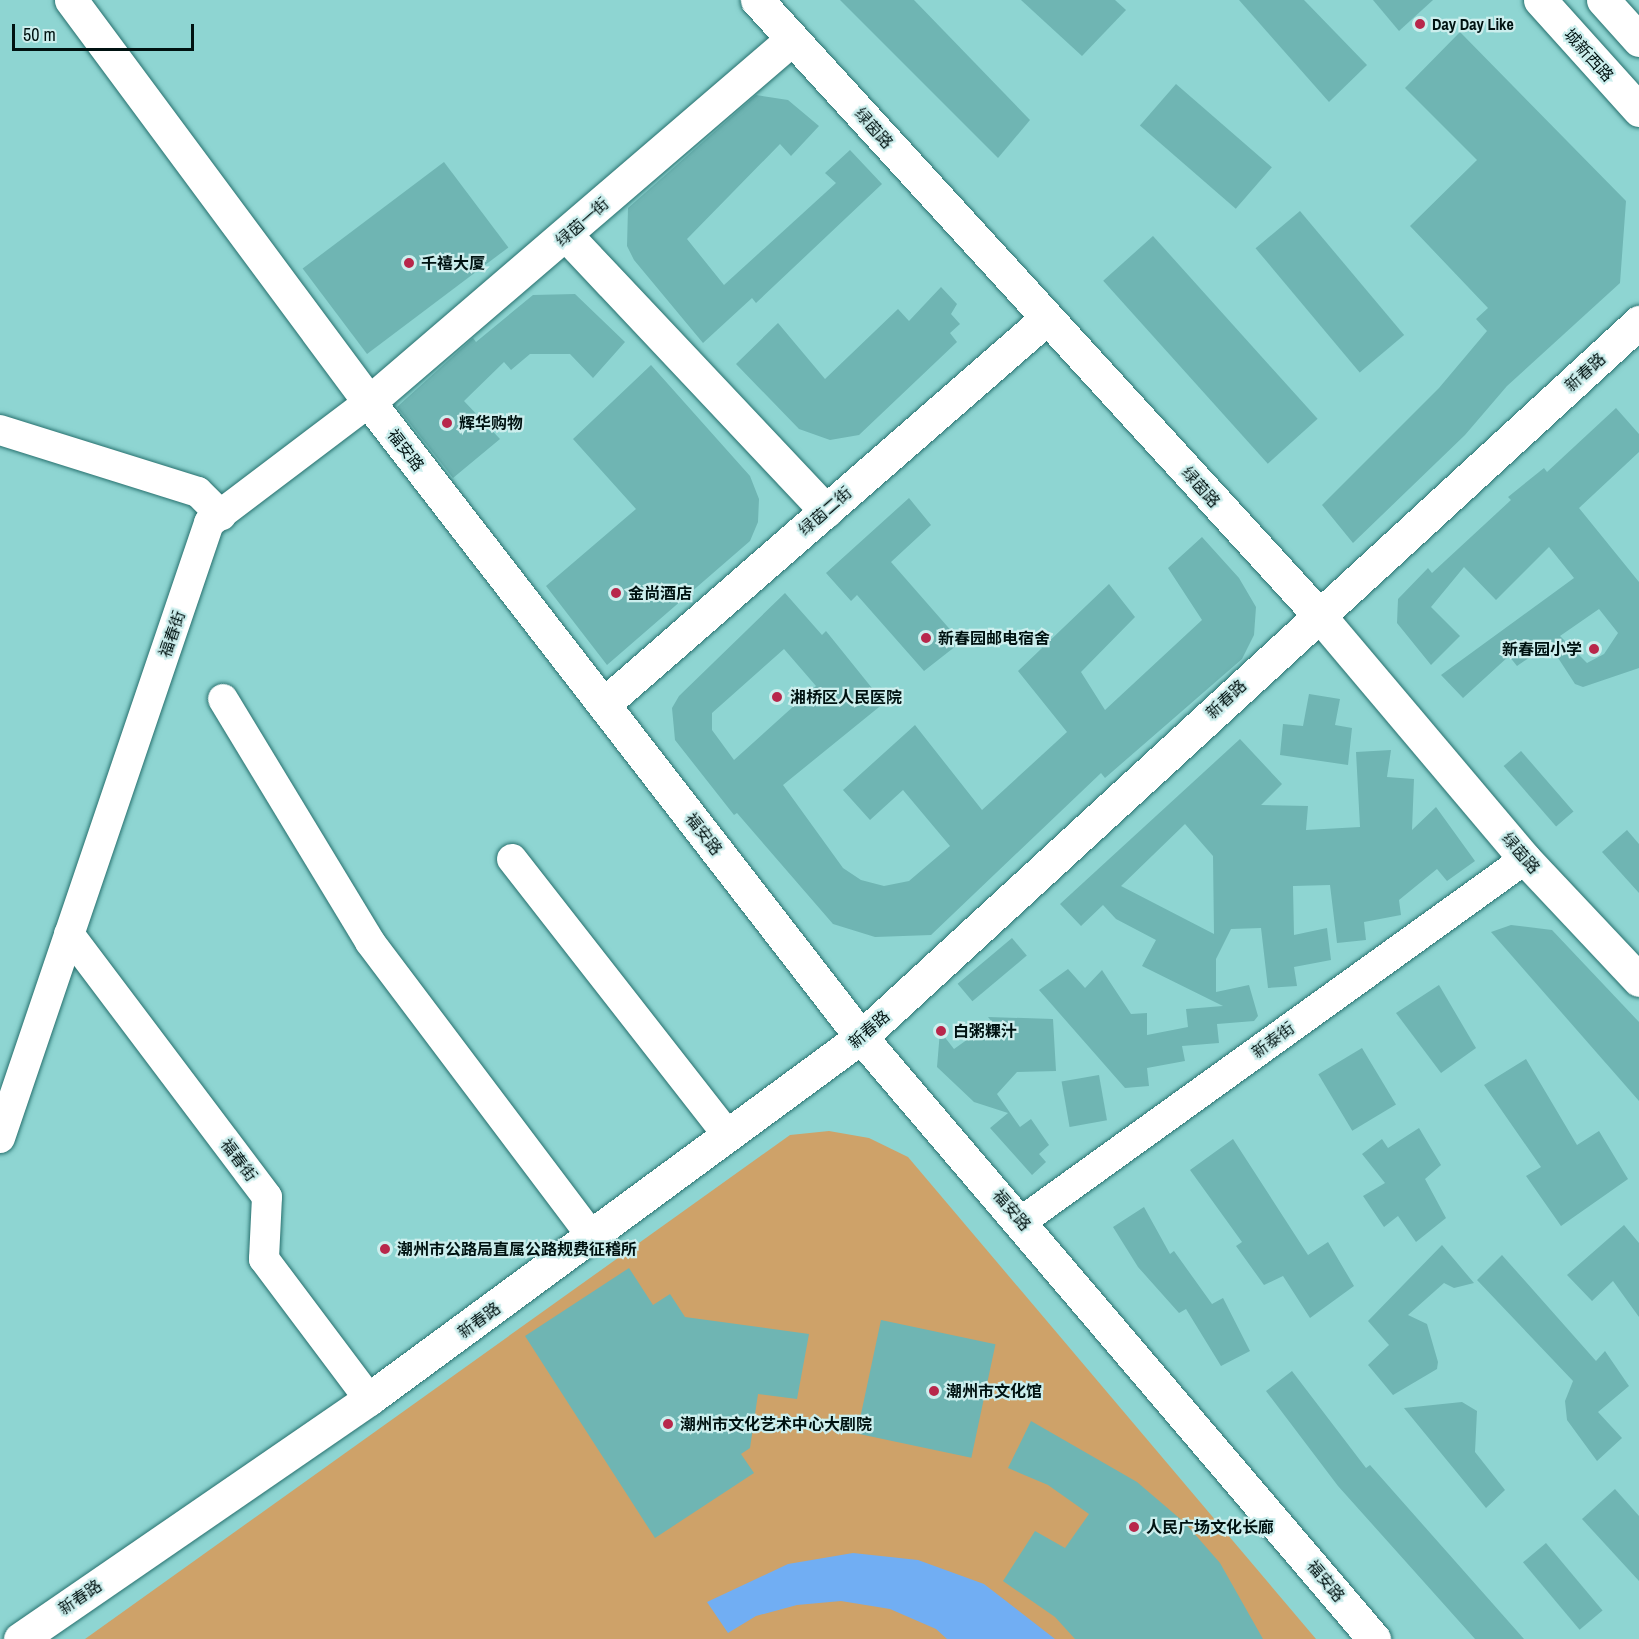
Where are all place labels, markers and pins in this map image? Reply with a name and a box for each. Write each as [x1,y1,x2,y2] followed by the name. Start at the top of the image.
[1432,14,1514,34] place label: Day Day Like
[1413,17,1427,31] marker: Day Day Like
[421,253,485,273] place label: 千禧大厦
[402,256,416,270] marker: 千禧大厦
[459,413,523,433] place label: 辉华购物
[440,416,454,430] marker: 辉华购物
[628,583,692,603] place label: 金尚酒店
[609,586,623,600] marker: 金尚酒店
[938,628,1050,648] place label: 新春园邮电宿舍
[919,631,933,645] marker: 新春园邮电宿舍
[1502,639,1582,659] place label: 新春园小学
[1587,642,1601,656] marker: 新春园小学
[790,687,902,707] place label: 湘桥区人民医院
[768,688,786,706] marker: 湘桥区人民医院
[953,1021,1017,1041] place label: 白粥粿汁
[934,1024,948,1038] marker: 白粥粿汁
[397,1239,637,1259] place label: 潮州市公路局直属公路规费征稽所
[378,1242,392,1256] marker: 潮州市公路局直属公路规费征稽所
[946,1381,1042,1401] place label: 潮州市文化馆
[927,1384,941,1398] marker: 潮州市文化馆
[680,1414,872,1434] place label: 潮州市文化艺术中心大剧院
[661,1417,675,1431] marker: 潮州市文化艺术中心大剧院
[1146,1517,1274,1537] place label: 人民广场文化长廊
[1127,1520,1141,1534] marker: 人民广场文化长廊

